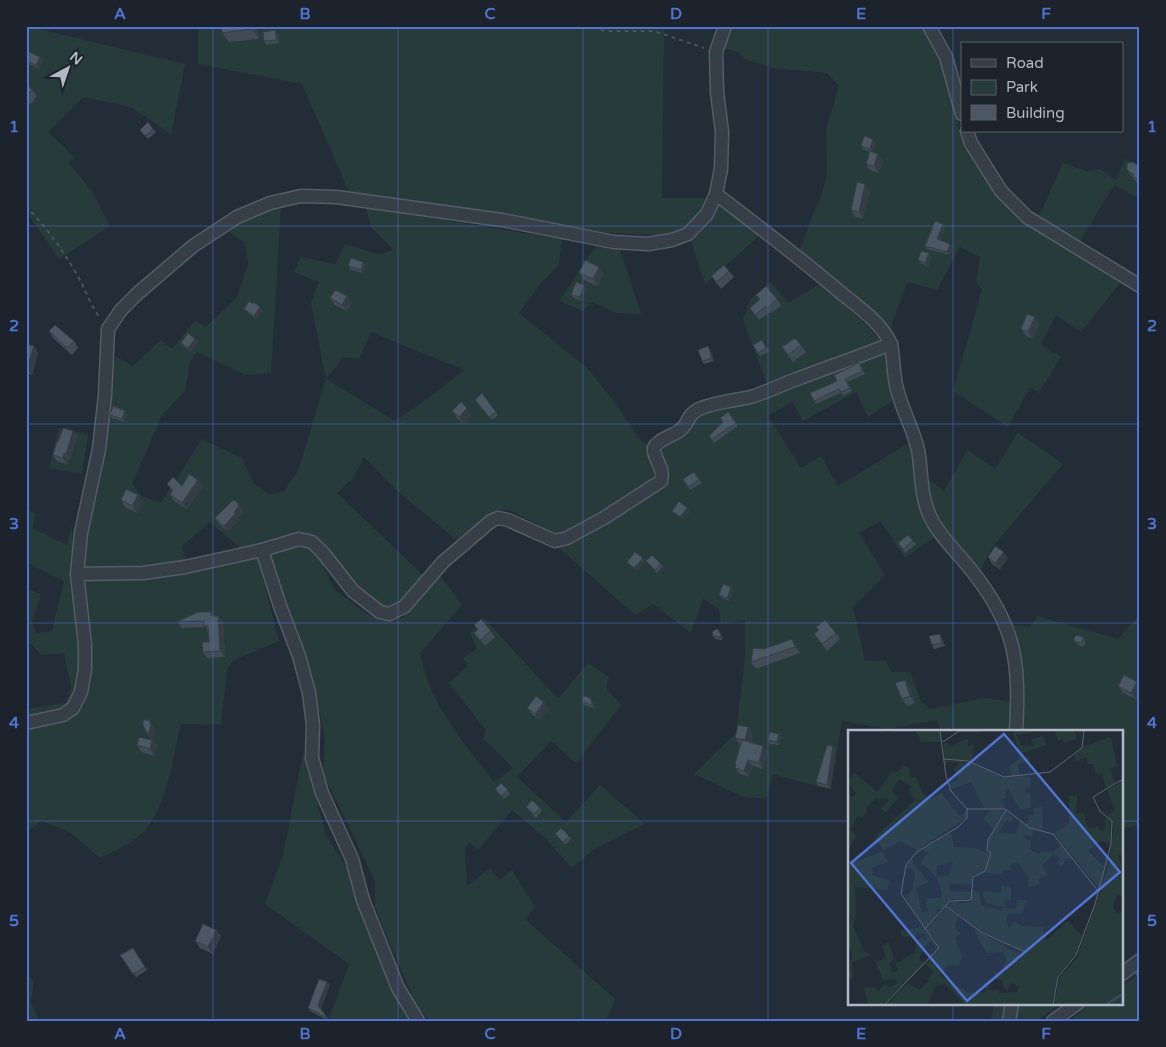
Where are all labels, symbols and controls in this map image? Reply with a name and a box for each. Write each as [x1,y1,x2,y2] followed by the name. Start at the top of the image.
[114,4,126,24] text: A
[299,4,311,24] text: B
[484,4,496,24] text: C
[670,4,682,24] text: D
[856,4,866,24] text: E
[1041,4,1051,24] text: F
[42,42,92,92] north arrow
[961,42,1124,132] legend
[66,48,86,69] text: N
[1006,54,1044,72] text: Road
[1006,78,1038,96] text: Park
[1006,104,1065,122] text: Building
[9,117,19,137] text: 1
[1147,117,1157,137] text: 1
[9,316,19,336] text: 2
[1147,316,1157,336] text: 2
[9,514,19,534] text: 3
[1147,514,1157,534] text: 3
[9,713,19,733] text: 4
[1147,713,1157,733] text: 4
[848,730,1124,1004] inset map
[9,911,19,931] text: 5
[1147,911,1157,931] text: 5
[114,1024,126,1044] text: A
[299,1024,311,1044] text: B
[484,1024,496,1044] text: C
[670,1024,682,1044] text: D
[856,1024,866,1044] text: E
[1041,1024,1051,1044] text: F

